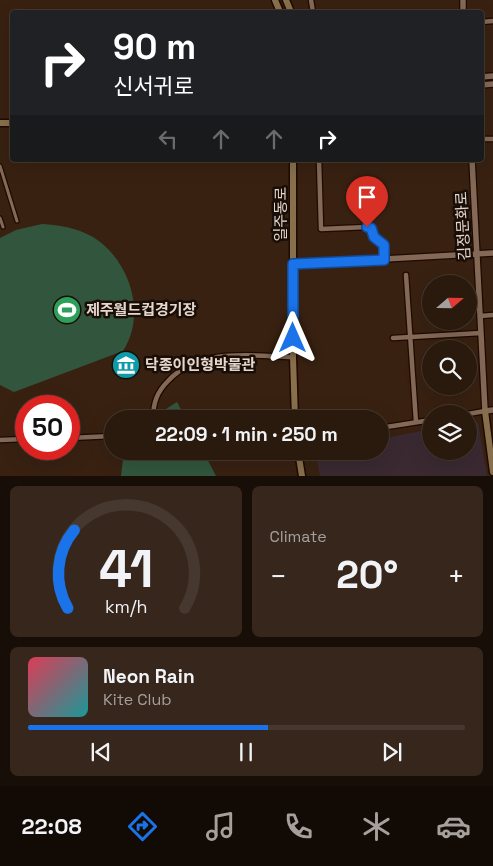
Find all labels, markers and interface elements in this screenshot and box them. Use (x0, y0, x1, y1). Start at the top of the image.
text: 90 m (113, 25, 196, 69)
icon: right (30, 30, 95, 95)
text: 신서귀로 (113, 72, 194, 100)
icon: left (154, 125, 182, 153)
icon: ahead (207, 125, 235, 153)
icon: ahead (260, 125, 288, 153)
icon: right (313, 125, 341, 153)
pin (346, 176, 388, 227)
icon: arrive (353, 183, 381, 211)
street label: 일주동로 (271, 186, 290, 242)
street label: 김정문화로 (451, 191, 474, 261)
north arrow (422, 275, 478, 330)
map controls (422, 275, 477, 460)
sports icon: 제주월드컵경기장 (52, 295, 82, 325)
place label: 제주월드컵경기장 (86, 300, 197, 319)
position arrow (266, 311, 318, 363)
button: search (422, 340, 477, 395)
museum icon: 닥종이인형박물관 (111, 350, 141, 380)
place label: 닥종이인형박물관 (145, 355, 256, 374)
speed limit sign: 50 (15, 395, 80, 460)
button: layers (422, 405, 477, 460)
text: 22:09 · 1 min · 250 m (155, 422, 338, 447)
text: Climate (270, 526, 327, 547)
text: 41 (98, 536, 153, 602)
text: 20° (336, 551, 398, 599)
text: − (270, 558, 287, 594)
text: + (448, 558, 465, 594)
text: km/h (104, 595, 147, 618)
text: Neon Rain (103, 664, 195, 689)
text: Kite Club (103, 689, 172, 710)
icon: previous (87, 738, 115, 766)
icon: pause (232, 738, 260, 766)
icon: next (378, 738, 406, 766)
icon: directions (125, 809, 160, 844)
icon: music (203, 809, 238, 844)
icon: phone (281, 809, 316, 844)
icon: climate (359, 809, 394, 844)
icon: car (436, 809, 471, 844)
text: 22:08 (21, 812, 82, 840)

